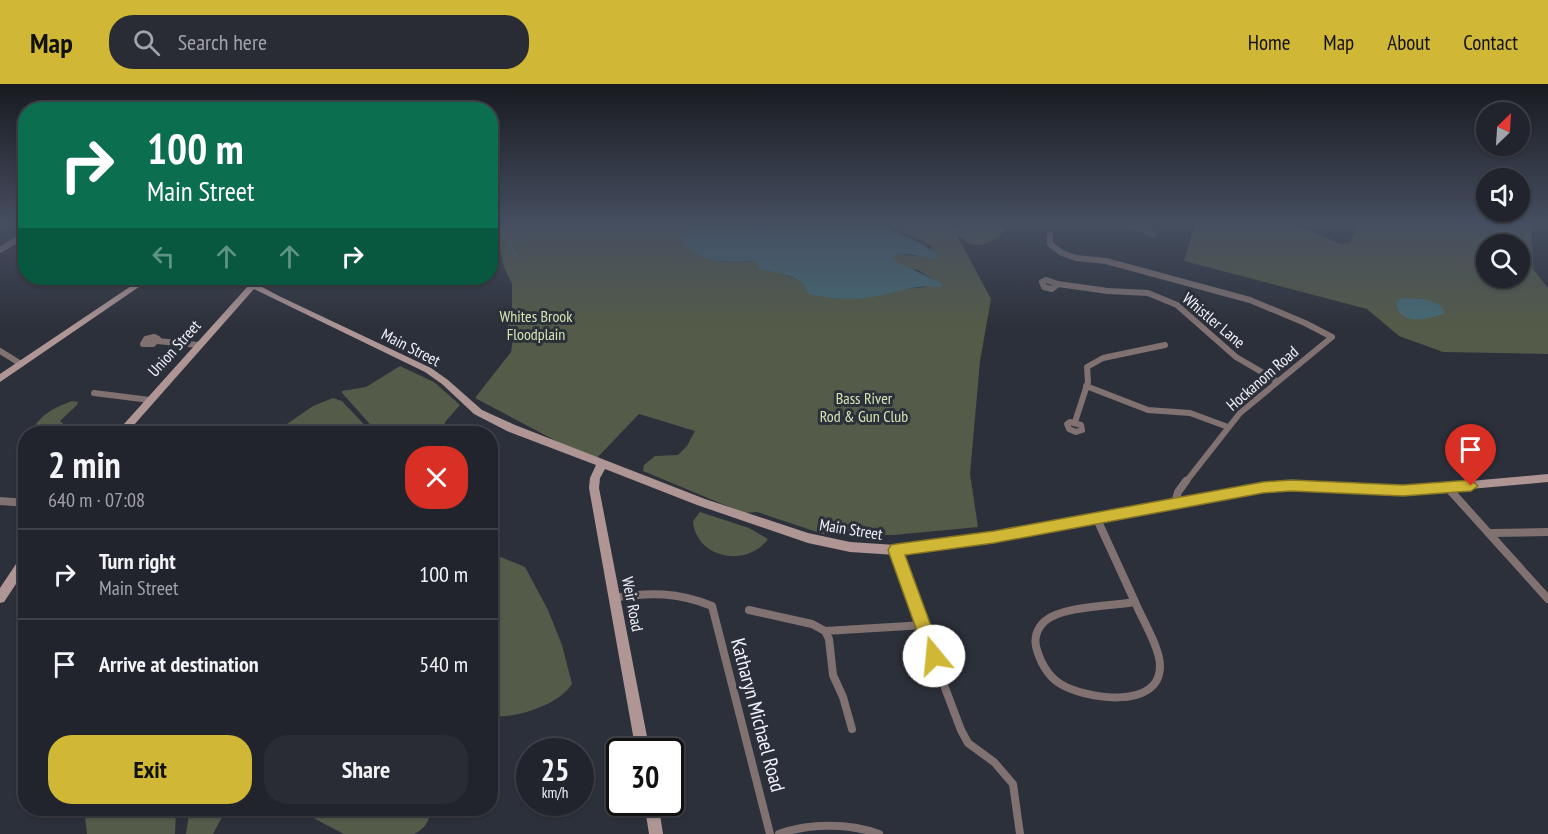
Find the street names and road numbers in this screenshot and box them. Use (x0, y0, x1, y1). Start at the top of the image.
street label: Whistler Lane (1179, 288, 1249, 352)
street label: Union Street (143, 315, 205, 380)
street label: Main Street (378, 324, 444, 371)
street label: Hockanom Road (1222, 341, 1302, 415)
street label: Main Street (818, 514, 885, 544)
street label: Weir Road (618, 575, 648, 633)
street label: Katharyn Michael Road (725, 635, 791, 795)

